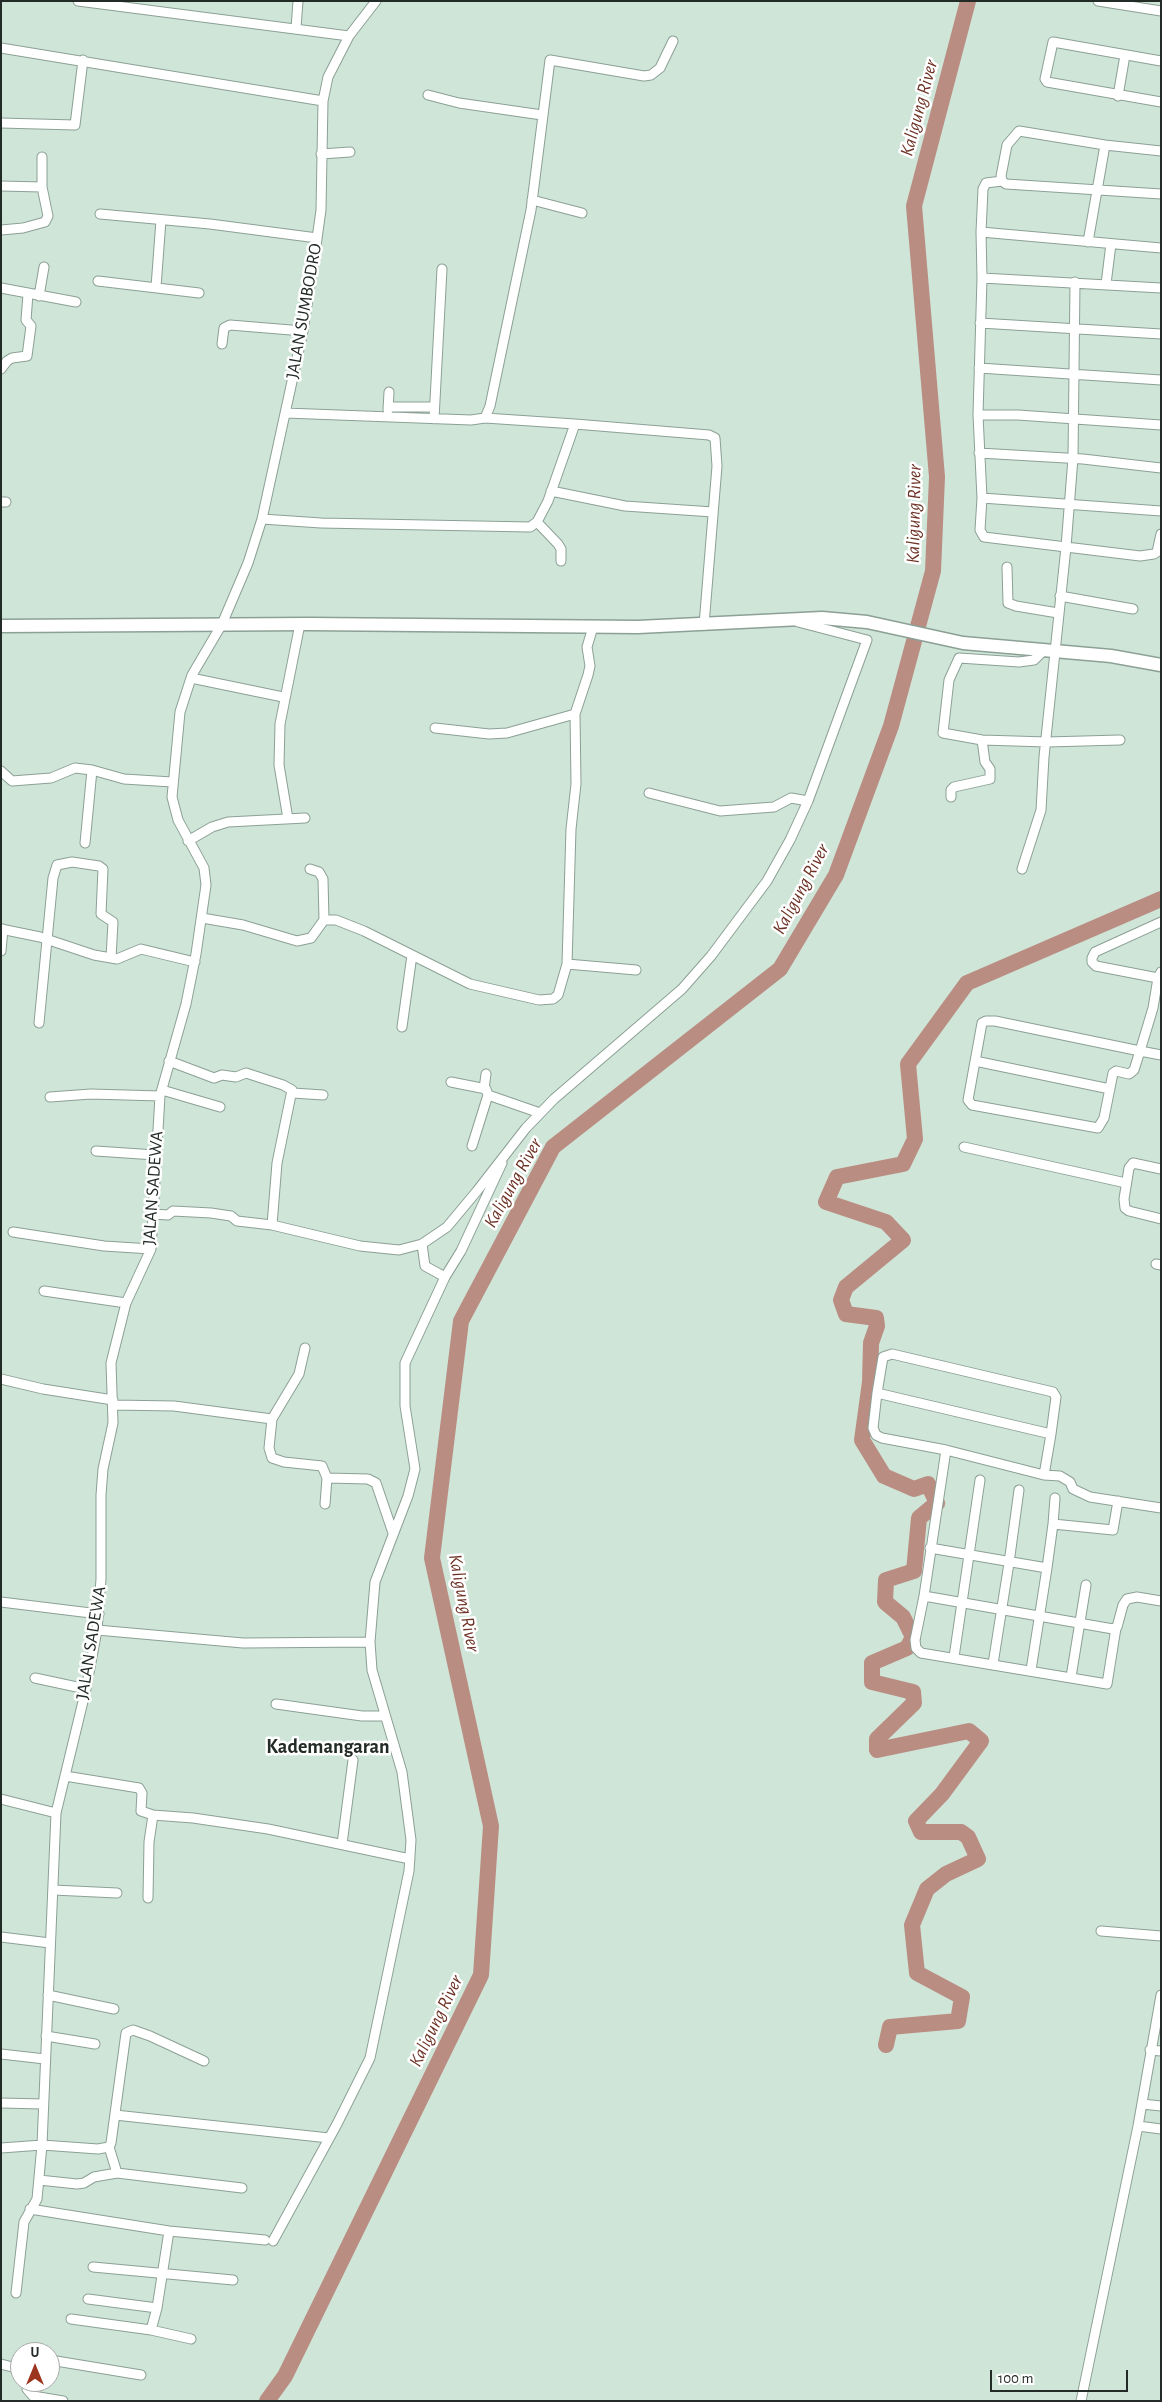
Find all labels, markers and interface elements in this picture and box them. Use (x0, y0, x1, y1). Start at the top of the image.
water label: Kaligung River (895, 57, 943, 159)
street label: JALAN SUMBODRO (281, 242, 327, 380)
water label: Kaligung River (902, 464, 926, 564)
water label: Kaligung River (768, 840, 834, 938)
street label: JALAN SADEWA (138, 1130, 168, 1246)
water label: Kaligung River (479, 1134, 547, 1232)
water label: Kaligung River (443, 1552, 485, 1654)
street label: JALAN SADEWA (71, 1585, 111, 1701)
district label: Kademangaran (266, 1735, 390, 1759)
water label: Kaligung River (404, 1972, 468, 2070)
north arrow (10, 2342, 60, 2392)
text: U (31, 2346, 39, 2360)
scale bar (992, 2360, 1130, 2392)
text: 100 m (998, 2371, 1033, 2386)

